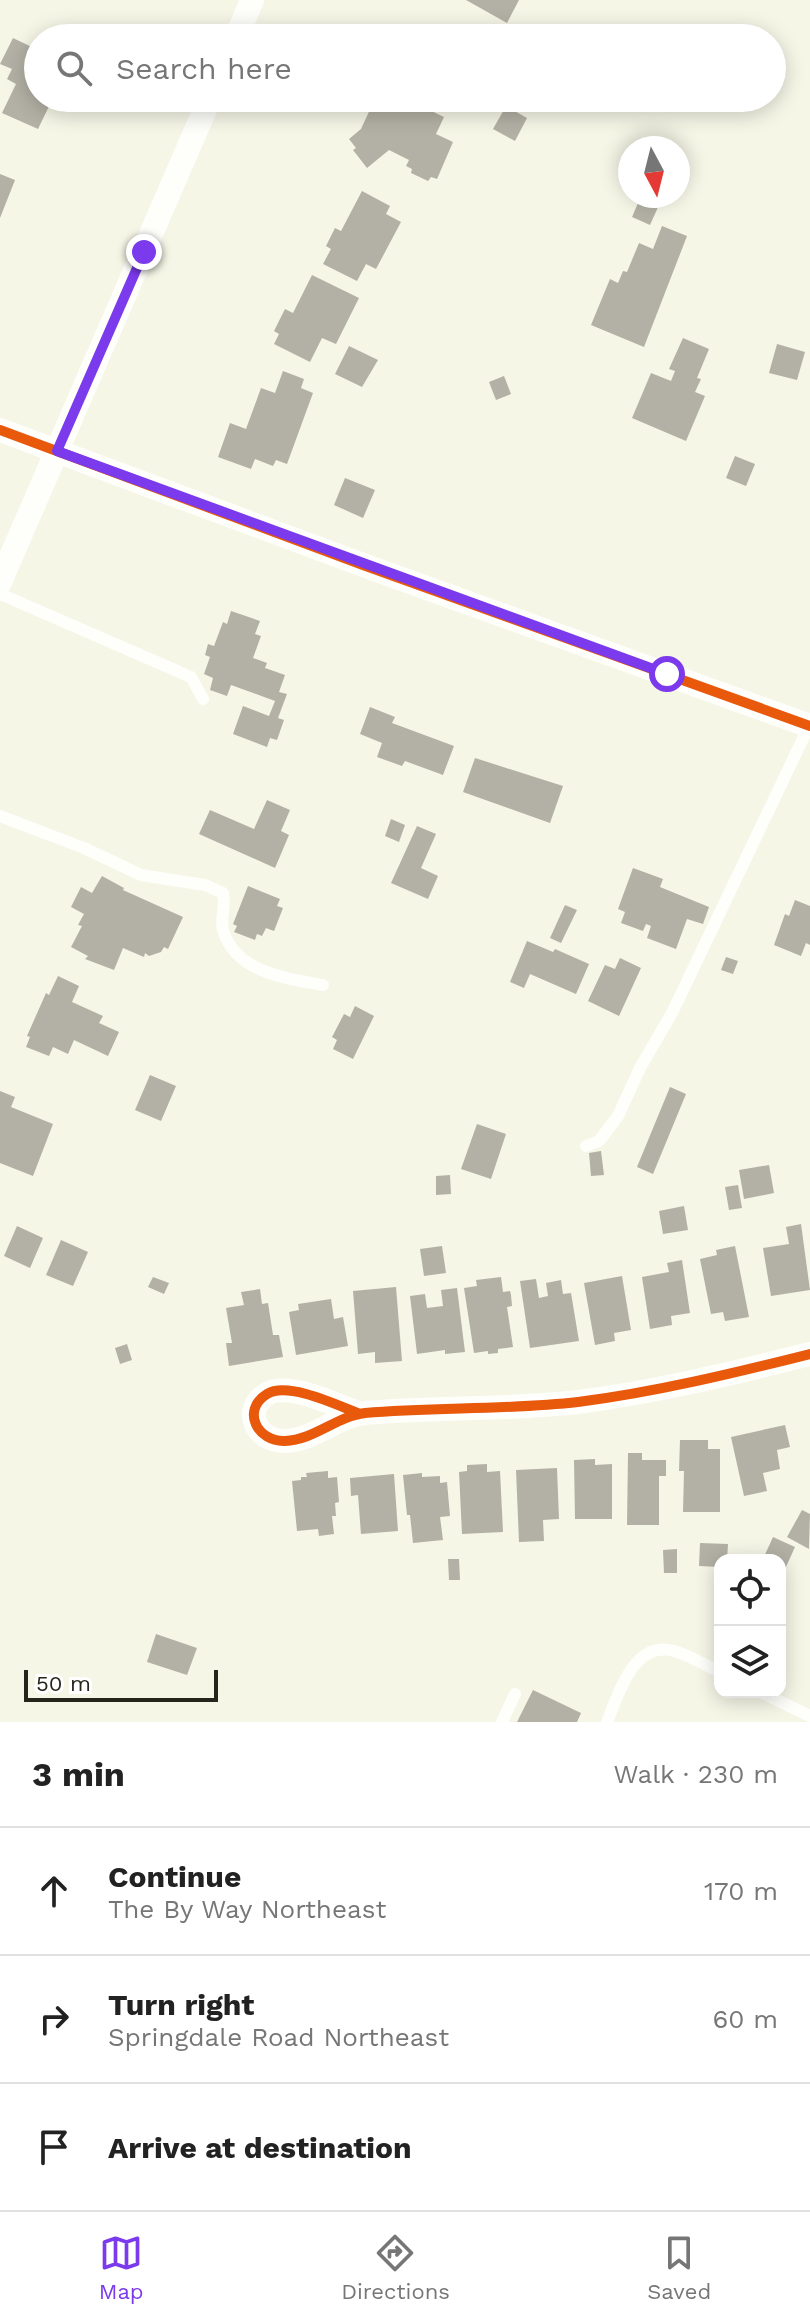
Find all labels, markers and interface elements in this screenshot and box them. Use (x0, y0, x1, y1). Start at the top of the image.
search box (24, 24, 786, 112)
icon: search (52, 46, 96, 90)
text: Search here (116, 51, 292, 86)
north arrow (618, 136, 690, 208)
route end (126, 234, 162, 270)
route start (649, 656, 685, 692)
map controls (714, 1554, 786, 1698)
button: locate (714, 1554, 786, 1626)
button: layers (714, 1626, 786, 1698)
scale bar (24, 1666, 218, 1702)
text: 50 m (36, 1671, 91, 1696)
text: 3 min (32, 1754, 125, 1794)
text: Walk · 230 m (613, 1759, 778, 1789)
text: Continue (108, 1859, 241, 1894)
icon: ahead (32, 1869, 76, 1913)
text: 170 m (704, 1876, 778, 1906)
text: The By Way Northeast (108, 1894, 386, 1924)
text: Turn right (108, 1987, 254, 2022)
icon: right (32, 1997, 76, 2041)
text: 60 m (712, 2004, 778, 2034)
text: Springdale Road Northeast (108, 2022, 449, 2052)
icon: arrive (32, 2125, 76, 2169)
text: Arrive at destination (108, 2130, 412, 2165)
tab: Map (99, 2231, 144, 2304)
tab: Directions (341, 2231, 450, 2304)
tab: Saved (647, 2231, 711, 2304)

